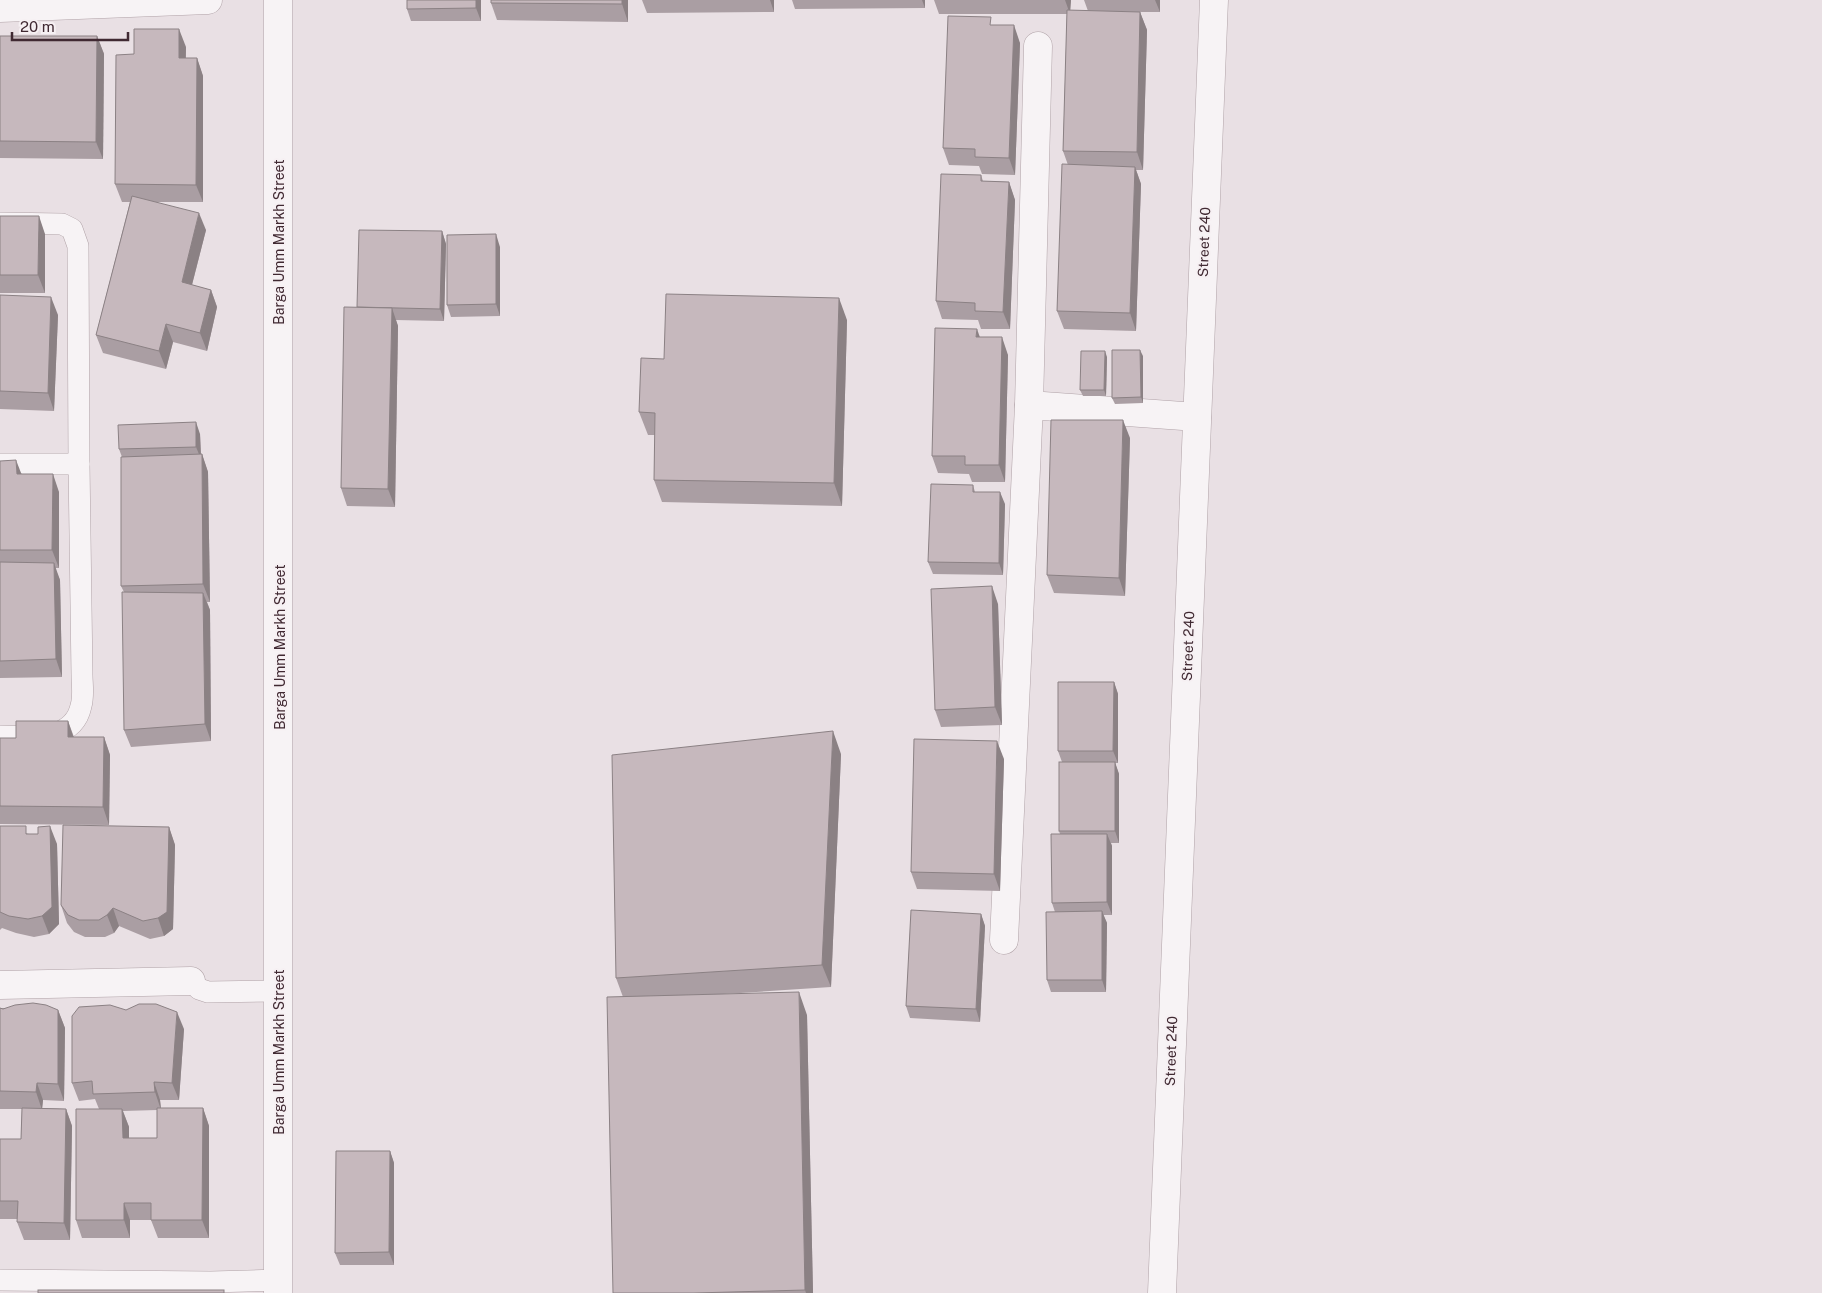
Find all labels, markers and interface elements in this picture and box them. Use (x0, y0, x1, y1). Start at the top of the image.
scale bar (12, 10, 129, 42)
text: 20 m (20, 18, 55, 35)
street label: Barga Umm Markh Street (271, 159, 287, 325)
street label: Street 240 (1195, 207, 1213, 277)
street label: Barga Umm Markh Street (272, 564, 288, 730)
street label: Street 240 (1179, 611, 1197, 681)
street label: Barga Umm Markh Street (271, 969, 287, 1135)
street label: Street 240 (1162, 1016, 1180, 1086)

